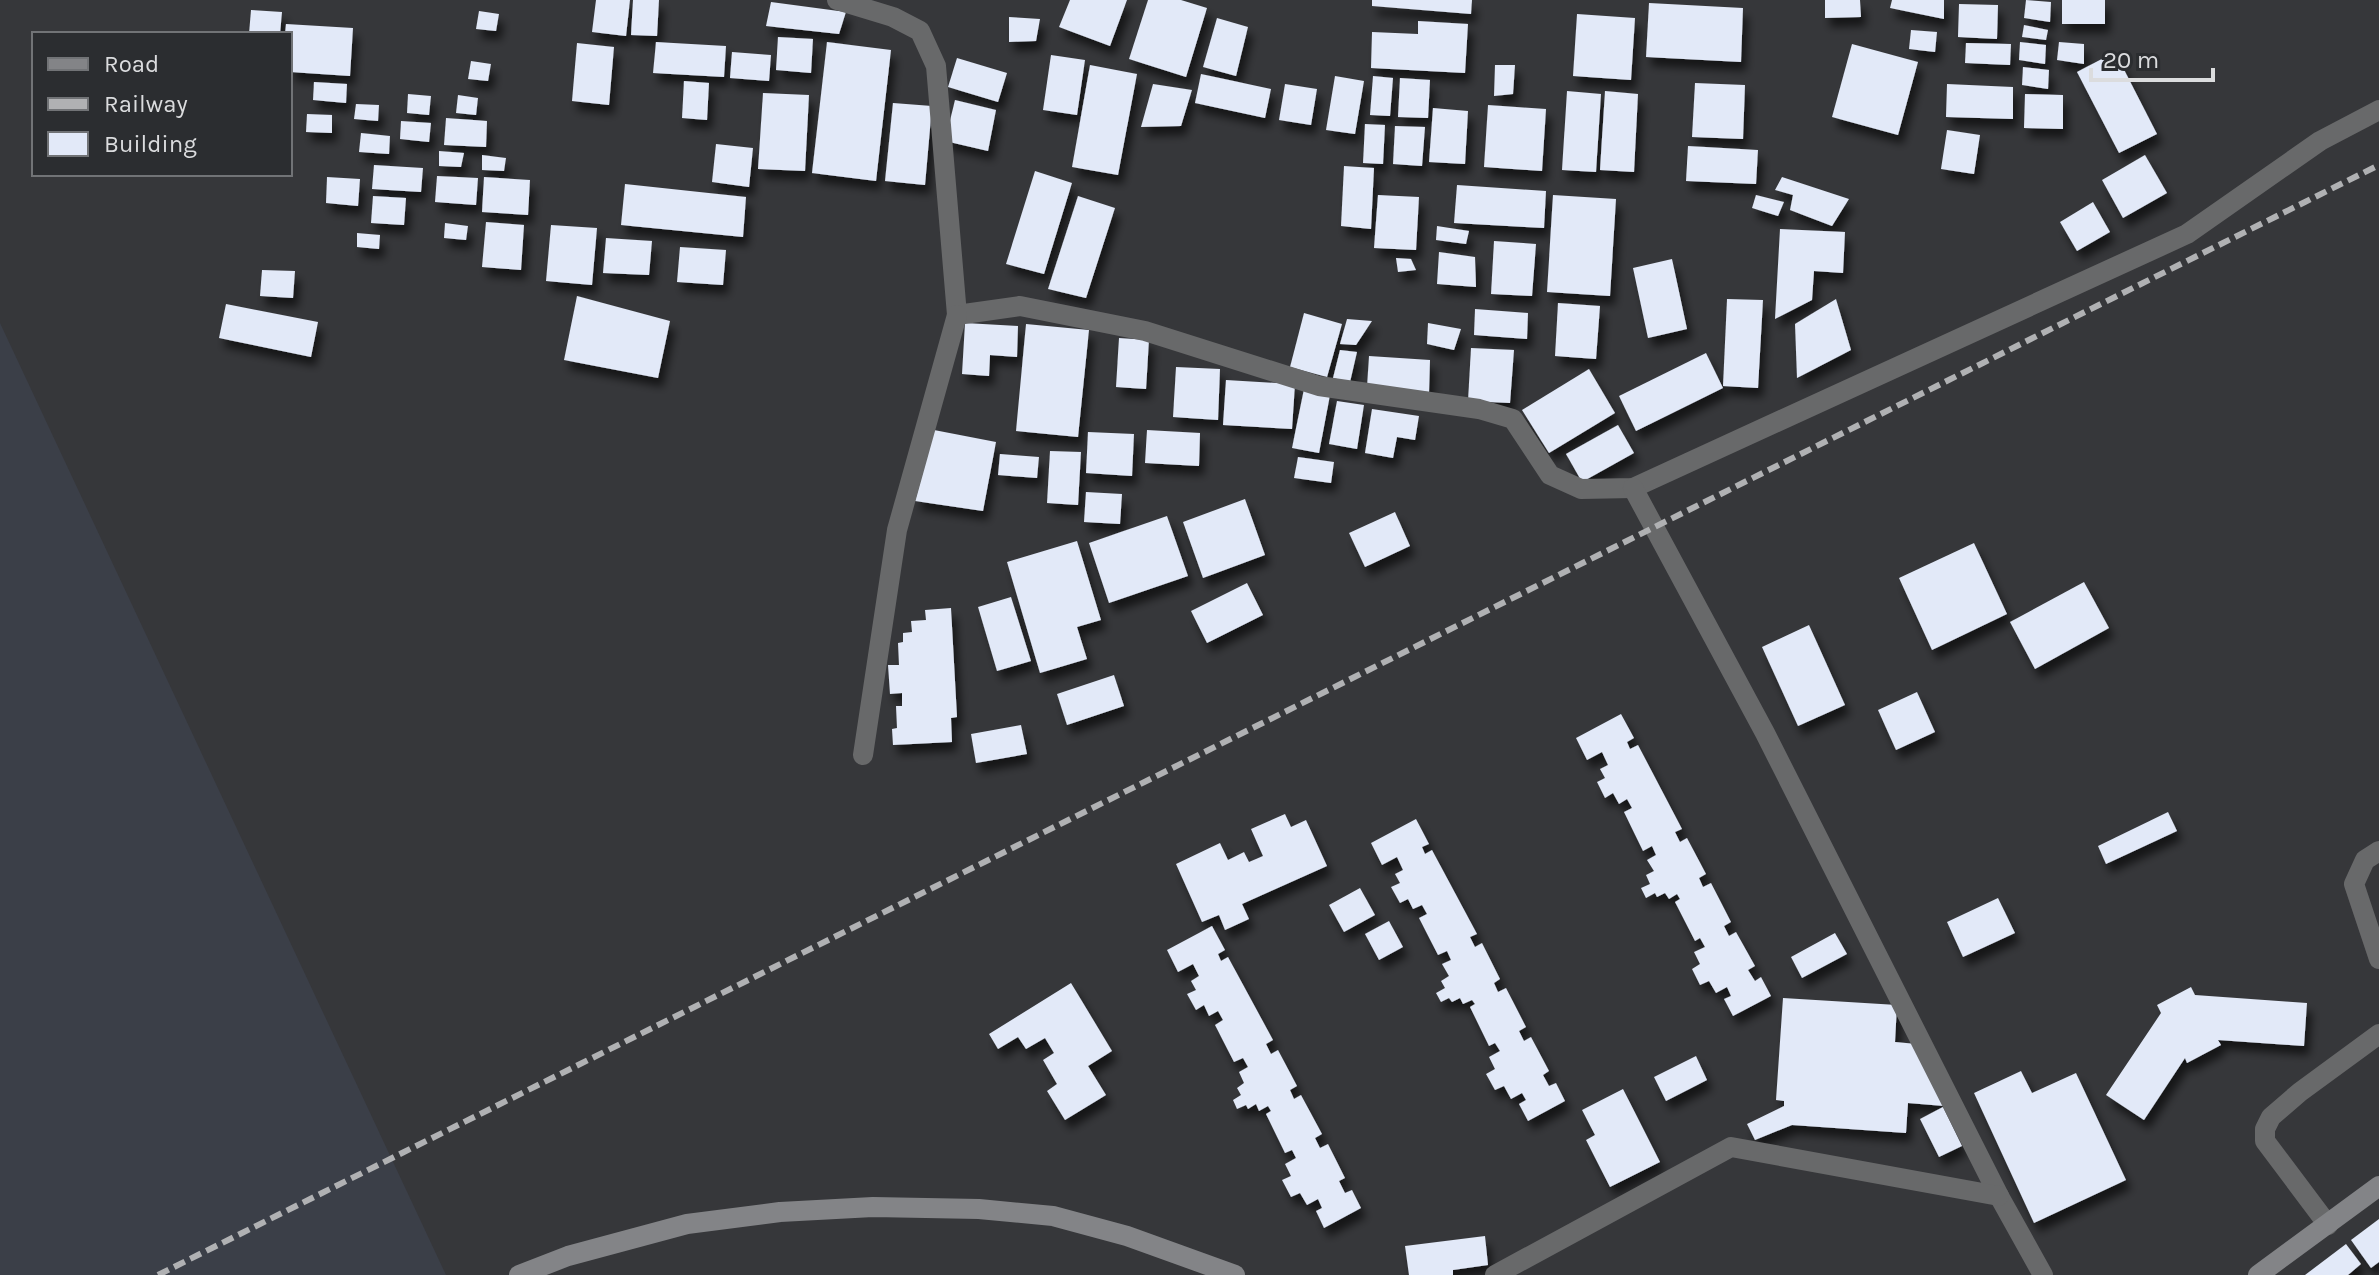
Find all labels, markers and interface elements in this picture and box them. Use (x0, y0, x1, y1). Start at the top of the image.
legend (32, 32, 292, 176)
scale bar (2091, 32, 2213, 82)
text: 20 m (2103, 46, 2159, 74)
text: Road (104, 50, 159, 78)
text: Railway (104, 90, 188, 118)
text: Building (104, 130, 197, 158)

